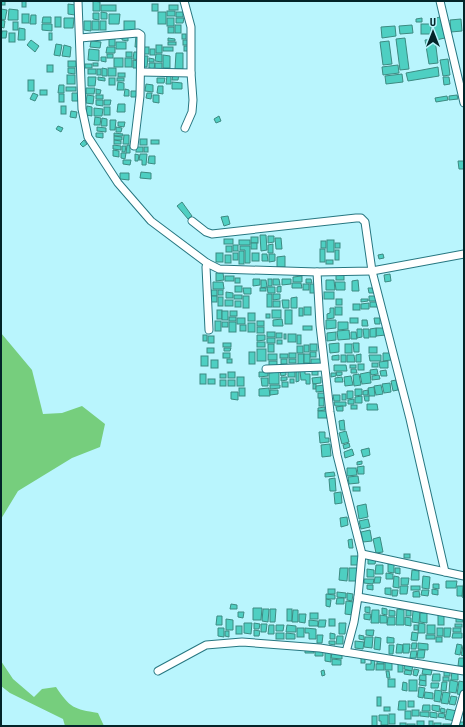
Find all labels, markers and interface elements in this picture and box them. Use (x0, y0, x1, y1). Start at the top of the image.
north arrow (413, 12, 453, 52)
text: U (430, 16, 436, 29)

